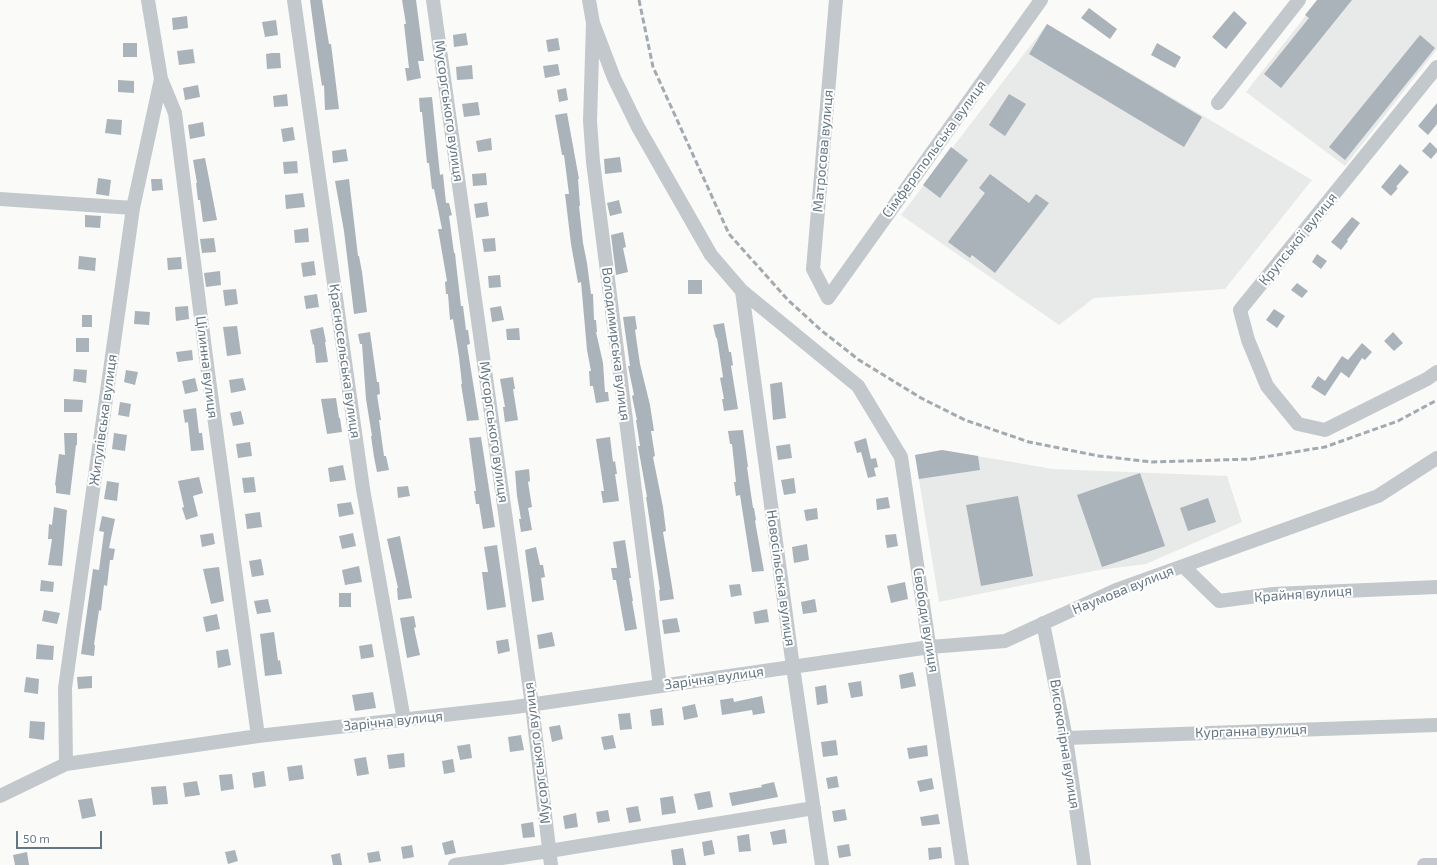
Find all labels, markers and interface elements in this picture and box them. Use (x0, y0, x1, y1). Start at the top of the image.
street label: Мусоргського вулиця (431, 39, 467, 183)
street label: Сімферопольська вулиця (878, 77, 990, 221)
street label: Матросова вулиця (809, 89, 837, 213)
street label: Крупської вулиця (1255, 189, 1341, 289)
street label: Володимирська вулиця (598, 266, 634, 422)
street label: Красносельська вулиця (326, 283, 364, 439)
street label: Цілинна вулиця (192, 315, 222, 419)
street label: Жигулівська вулиця (85, 353, 121, 487)
street label: Мусоргського вулиця (476, 360, 512, 504)
street label: Новосільська вулиця (763, 509, 799, 647)
street label: Наумова вулиця (1070, 562, 1176, 618)
street label: Свободи вулиця (909, 566, 943, 674)
street label: Крайня вулиця (1254, 582, 1352, 606)
street label: Зарічна вулиця (663, 663, 765, 693)
street label: Високогірна вулиця (1046, 678, 1084, 810)
street label: Мусоргського вулиця (520, 681, 554, 825)
street label: Зарічна вулиця (342, 707, 444, 735)
street label: Курганна вулиця (1195, 721, 1307, 741)
scale bar (18, 823, 104, 849)
text: 50 m (23, 831, 50, 845)

